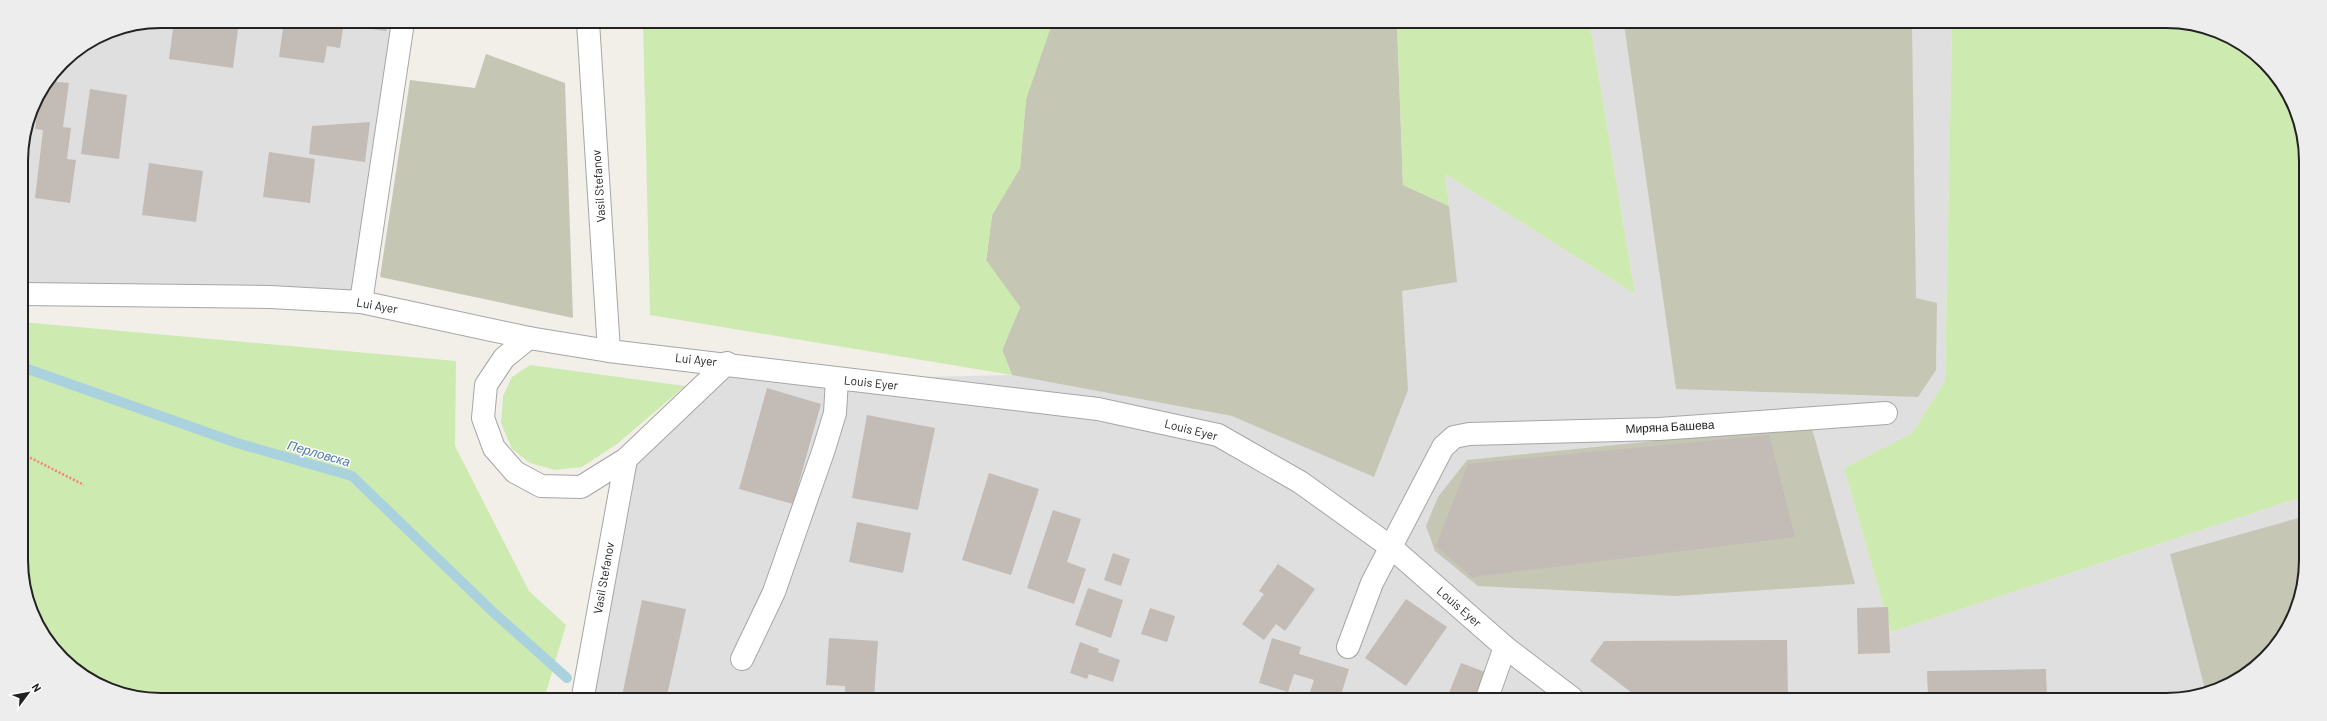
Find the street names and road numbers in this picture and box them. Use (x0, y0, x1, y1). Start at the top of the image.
street label: Vasil Stefanov (588, 149, 608, 223)
street label: Lui Ayer (355, 294, 400, 316)
street label: Lui Ayer (675, 350, 718, 368)
street label: Louis Eyer (843, 372, 900, 392)
street label: Louis Eyer (1163, 416, 1220, 443)
street label: Миряна Башева (1625, 417, 1715, 436)
street label: Vasil Stefanov (590, 541, 616, 615)
street label: Louis Eyer (1435, 583, 1485, 630)

